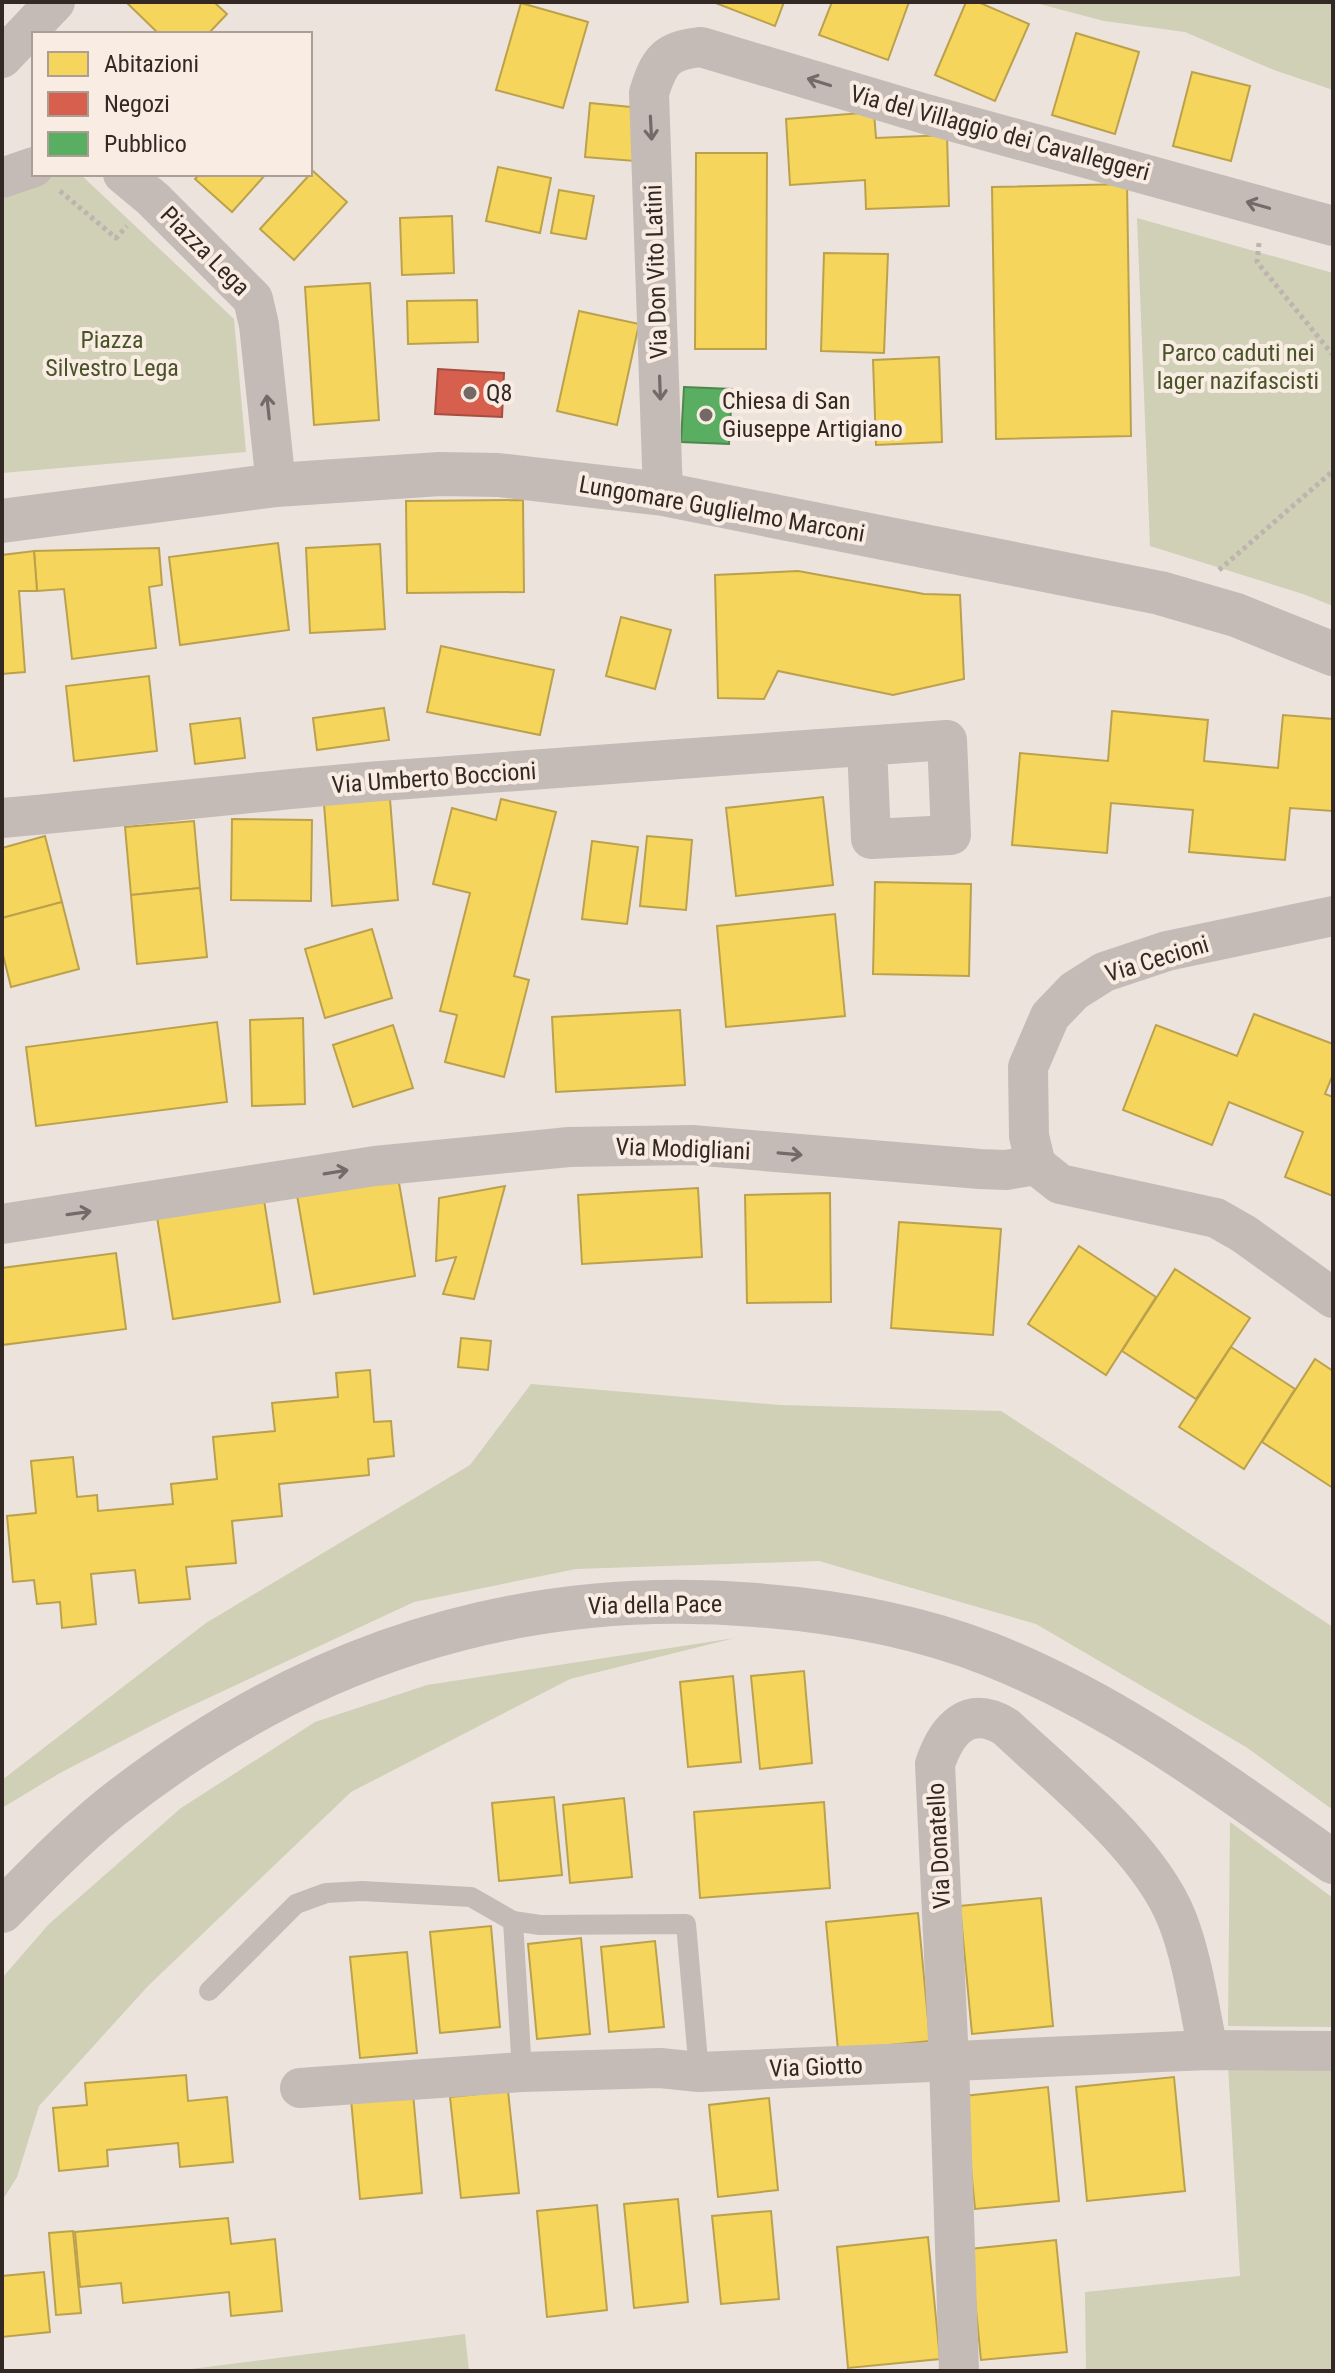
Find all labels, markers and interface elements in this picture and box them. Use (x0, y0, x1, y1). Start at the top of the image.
legend (32, 32, 312, 176)
text: Abitazioni (104, 50, 199, 78)
one-way arrow (806, 74, 832, 89)
street label: Via del Villaggio dei Cavalleggeri (847, 79, 1153, 187)
text: Negozi (104, 90, 170, 118)
one-way arrow (644, 114, 659, 141)
text: Pubblico (104, 130, 187, 158)
street label: Via Don Vito Latini (639, 184, 673, 360)
one-way arrow (1245, 197, 1271, 212)
street label: Piazza Lega (155, 201, 255, 301)
park label: Piazza Silvestro Lega (45, 326, 179, 382)
park label: Parco caduti nei lager nazifascisti (1157, 339, 1319, 395)
one-way arrow (652, 374, 667, 401)
place label: Q8 (486, 379, 512, 407)
marker: Q8 (461, 384, 479, 402)
place label: Chiesa di San Giuseppe Artigiano (722, 387, 903, 443)
one-way arrow (260, 394, 275, 421)
marker: Chiesa di San Giuseppe Artigiano (697, 406, 715, 424)
street label: Lungomare Guglielmo Marconi (577, 470, 867, 548)
street label: Via Umberto Boccioni (331, 757, 537, 799)
street label: Via Cecioni (1102, 930, 1212, 988)
street label: Via Modigliani (615, 1133, 751, 1165)
one-way arrow (776, 1147, 803, 1162)
one-way arrow (323, 1164, 348, 1179)
one-way arrow (66, 1205, 91, 1220)
street label: Via della Pace (588, 1590, 722, 1620)
street label: Via Donatello (922, 1782, 956, 1910)
street label: Via Giotto (769, 2051, 863, 2083)

